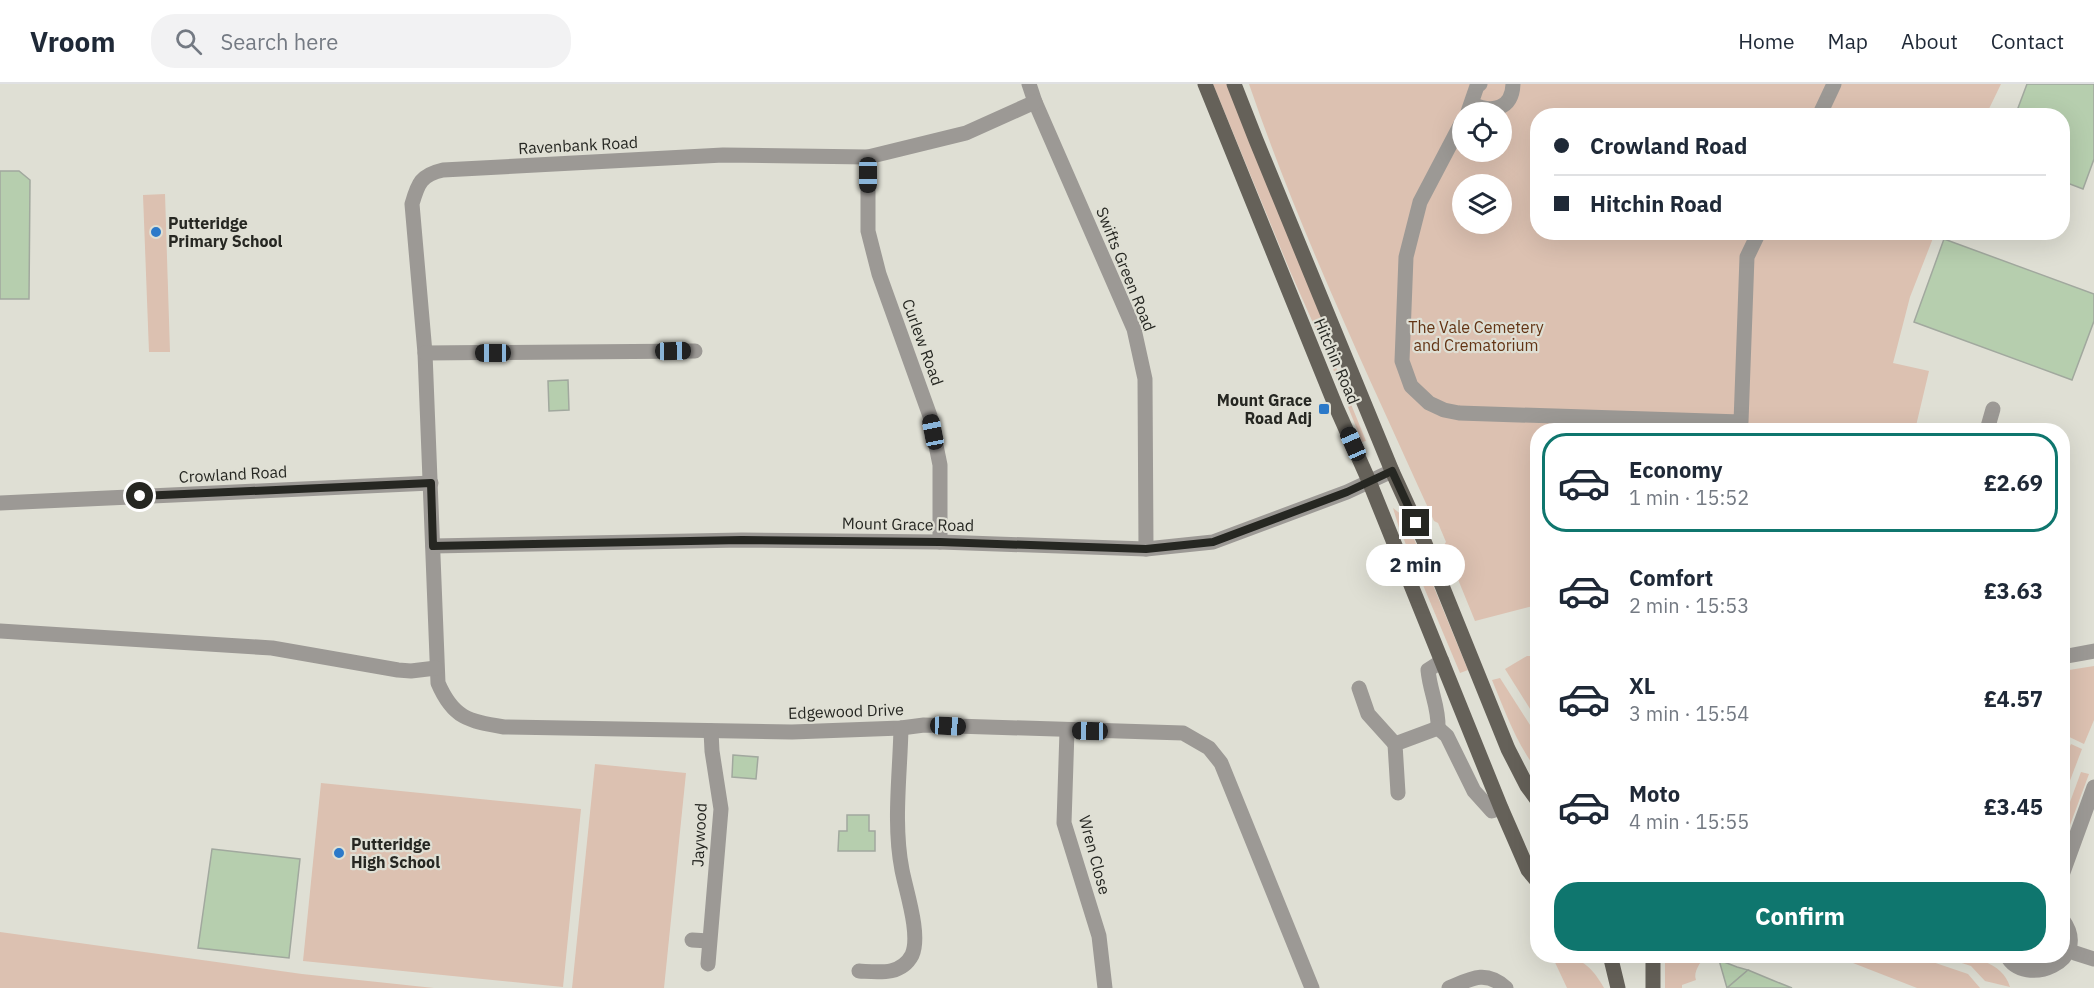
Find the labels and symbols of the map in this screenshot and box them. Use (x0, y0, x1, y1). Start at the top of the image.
street label: Ravenbank Road (518, 132, 638, 158)
car (859, 157, 877, 193)
street label: Swifts Green Road (1092, 204, 1160, 334)
place label: Putteridge Primary School (168, 213, 283, 251)
marker: Putteridge Primary School (149, 225, 163, 239)
street label: Curlew Road (898, 296, 948, 388)
street label: Hitchin Road (1310, 315, 1364, 407)
park label: The Vale Cemetery and Crematorium (1408, 317, 1544, 355)
car (655, 342, 691, 360)
car (475, 344, 511, 362)
place label: Mount Grace Road Adj (1217, 390, 1312, 428)
marker: Mount Grace Road Adj (1317, 402, 1331, 416)
car (921, 413, 945, 451)
car (1337, 424, 1369, 464)
street label: Crowland Road (178, 461, 288, 487)
route start (126, 482, 153, 509)
route end (1402, 509, 1429, 536)
street label: Mount Grace Road (842, 513, 974, 535)
callout: 2 min (1366, 544, 1466, 586)
street label: Edgewood Drive (788, 699, 904, 723)
car (930, 716, 966, 736)
car (1072, 722, 1108, 740)
street label: Jaywood (687, 803, 711, 867)
street label: Wren Close (1075, 813, 1115, 897)
place label: Putteridge High School (351, 834, 440, 872)
marker: Putteridge High School (332, 846, 346, 860)

